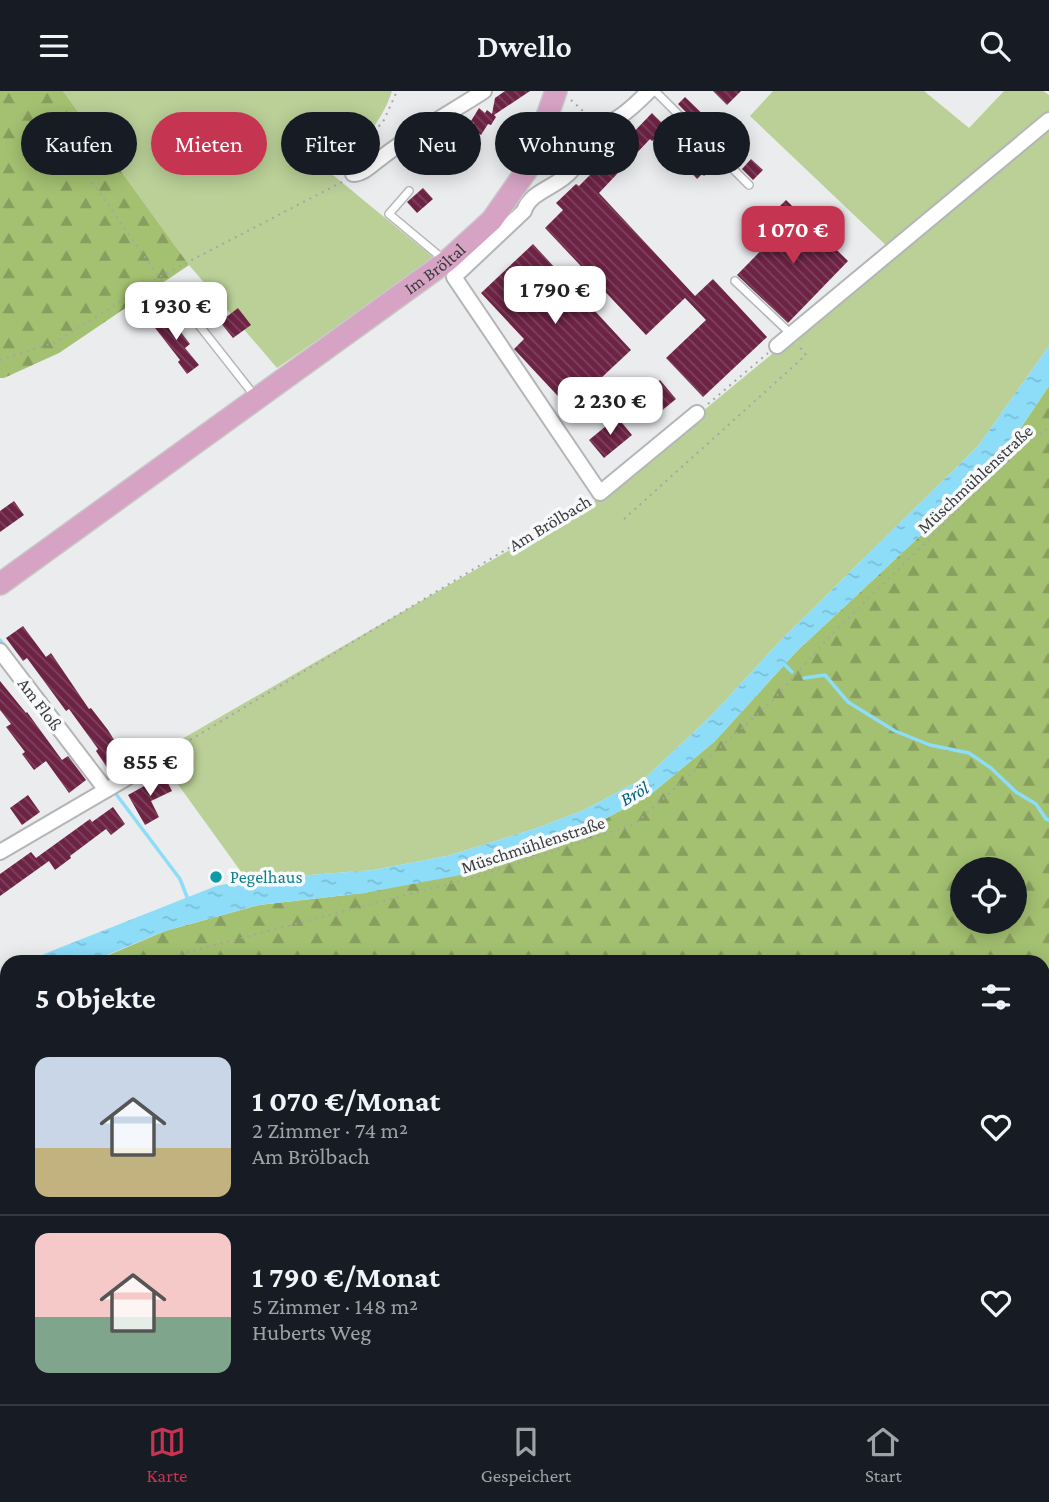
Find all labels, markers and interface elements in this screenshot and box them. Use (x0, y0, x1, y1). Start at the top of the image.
icon: menu (35, 27, 73, 65)
icon: search (976, 27, 1014, 65)
text: Dwello (477, 28, 572, 64)
chip: Kaufen (21, 112, 137, 175)
chip: Mieten (151, 112, 267, 175)
chip: Filter (281, 112, 380, 175)
chip: Neu (394, 112, 481, 175)
chip: Wohnung (495, 112, 639, 175)
chip: Haus (653, 112, 750, 175)
pin: 1 070 € (728, 207, 858, 266)
text: 1 070 € (758, 216, 828, 242)
street label: Im Bröltal (400, 239, 470, 299)
pin: 1 790 € (490, 267, 620, 326)
text: 1 790 € (520, 276, 590, 302)
pin: 1 930 € (111, 282, 241, 342)
text: 1 930 € (141, 292, 211, 318)
pin: 2 230 € (545, 377, 675, 437)
text: 2 230 € (574, 387, 646, 413)
street label: Müschmühlenstraße (913, 421, 1037, 537)
street label: Am Brölbach (505, 491, 595, 555)
street label: Am Floß (14, 674, 66, 734)
pin: 855 € (101, 739, 199, 798)
text: 855 € (123, 748, 178, 774)
water label: Bröl (616, 777, 653, 810)
street label: Müschmühlenstraße (459, 812, 607, 878)
map controls (950, 857, 1027, 934)
button: locate (950, 857, 1027, 934)
place label: Pegelhaus (230, 867, 302, 887)
marker: Pegelhaus (208, 869, 224, 885)
icon: filters (977, 978, 1015, 1016)
text: 5 Objekte (35, 981, 156, 1014)
text: 1 070 €/Monat (252, 1084, 440, 1117)
icon: home (91, 1085, 175, 1169)
icon: heart (977, 1108, 1015, 1146)
text: 2 Zimmer · 74 m² (252, 1117, 408, 1143)
text: Am Brölbach (252, 1143, 370, 1169)
text: 1 790 €/Monat (252, 1260, 440, 1293)
icon: home (91, 1261, 175, 1345)
icon: heart (977, 1284, 1015, 1322)
text: 5 Zimmer · 148 m² (252, 1293, 418, 1319)
text: Huberts Weg (252, 1319, 372, 1345)
tab: Karte (147, 1423, 187, 1486)
tab: Gespeichert (481, 1423, 571, 1486)
tab: Start (864, 1423, 902, 1486)

